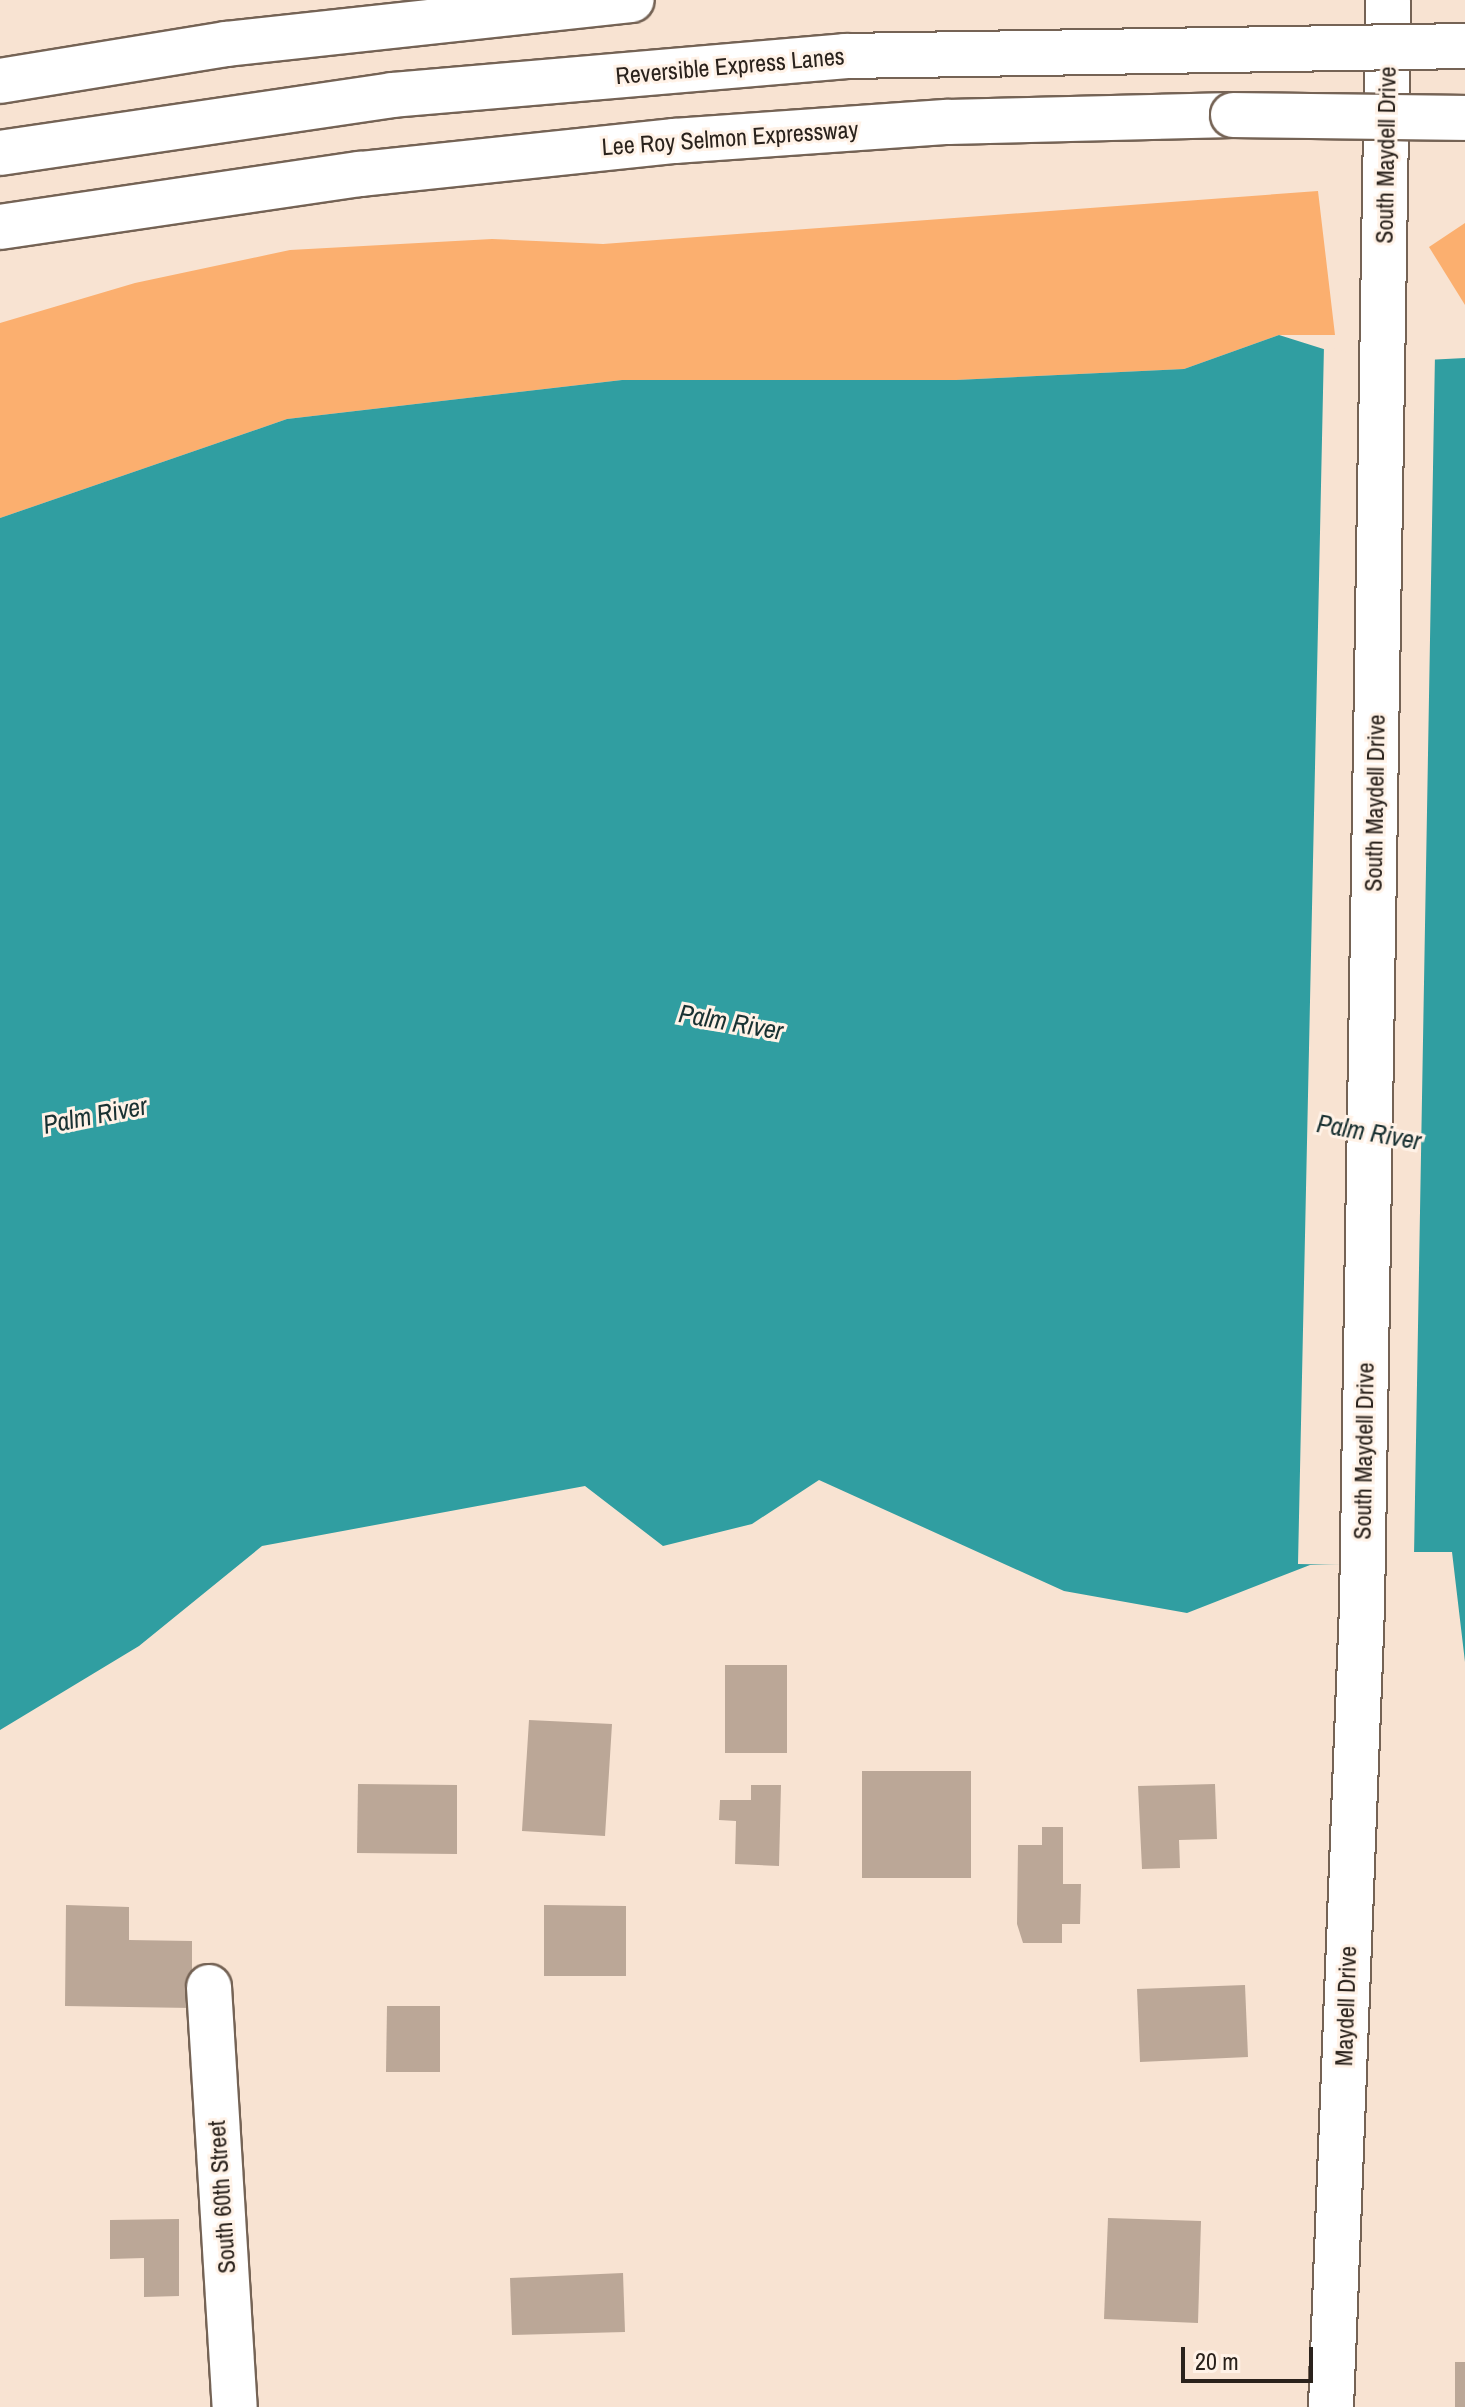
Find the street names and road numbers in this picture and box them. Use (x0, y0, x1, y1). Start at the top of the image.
street label: Reversible Express Lanes (614, 42, 846, 90)
street label: South Maydell Drive (1370, 66, 1402, 244)
street label: Lee Roy Selmon Expressway (601, 115, 859, 161)
street label: South Maydell Drive (1359, 714, 1391, 892)
street label: South Maydell Drive (1348, 1362, 1380, 1540)
street label: Maydell Drive (1330, 1945, 1362, 2067)
street label: South 60th Street (202, 2120, 242, 2274)

